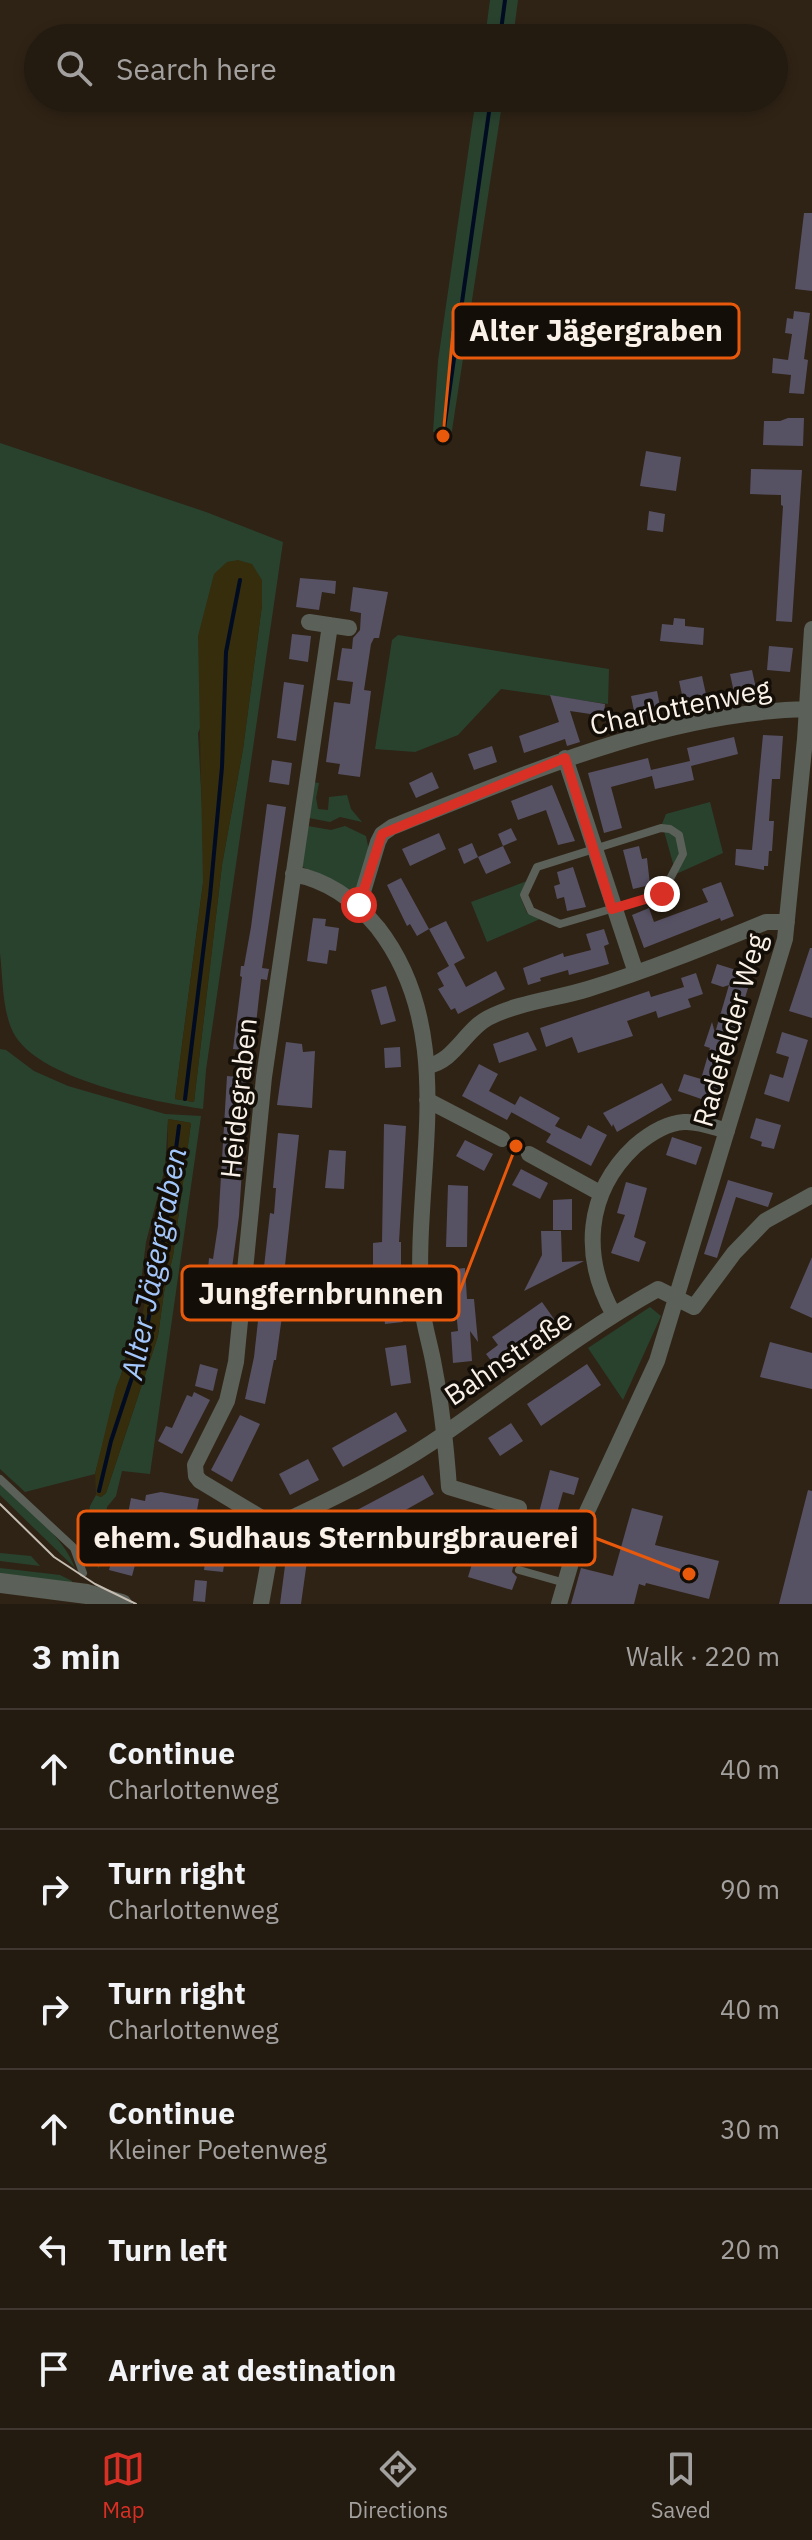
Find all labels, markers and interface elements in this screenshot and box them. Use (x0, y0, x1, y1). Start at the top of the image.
search box (24, 24, 788, 112)
icon: search (52, 46, 96, 90)
text: Search here (116, 49, 277, 88)
callout: Alter Jägergraben (453, 304, 739, 358)
text: Alter Jägergraben (469, 310, 723, 349)
street label: Charlottenweg (586, 669, 774, 743)
route end (644, 876, 680, 912)
route start (341, 887, 377, 923)
street label: Radefelder Weg (684, 929, 774, 1131)
street label: Heidegraben (211, 1016, 265, 1180)
water label: Alter Jägergraben (111, 1144, 195, 1383)
callout: Jungfernbrunnen (182, 1266, 459, 1320)
text: Jungfernbrunnen (198, 1273, 444, 1312)
street label: Bahnstraße (437, 1301, 579, 1413)
callout: ehem. Sudhaus Sternburgbrauerei (78, 1511, 595, 1565)
text: ehem. Sudhaus Sternburgbrauerei (93, 1517, 579, 1556)
text: 3 min (32, 1634, 121, 1678)
text: Walk · 220 m (626, 1639, 780, 1673)
text: Continue (108, 1733, 235, 1772)
icon: ahead (32, 1747, 76, 1791)
text: 40 m (720, 1752, 780, 1786)
text: Charlottenweg (108, 1772, 279, 1806)
text: Turn right (108, 1853, 246, 1892)
icon: right (32, 1867, 76, 1911)
text: 90 m (720, 1872, 780, 1906)
text: Charlottenweg (108, 1892, 279, 1926)
text: Turn right (108, 1973, 246, 2012)
icon: right (32, 1987, 76, 2031)
text: 40 m (720, 1992, 780, 2026)
text: Charlottenweg (108, 2012, 279, 2046)
text: Continue (108, 2093, 235, 2132)
icon: ahead (32, 2107, 76, 2151)
text: 30 m (720, 2112, 780, 2146)
text: Kleiner Poetenweg (108, 2132, 327, 2166)
icon: left (32, 2227, 76, 2271)
text: Turn left (108, 2230, 227, 2269)
text: 20 m (720, 2232, 780, 2266)
icon: arrive (32, 2347, 76, 2391)
text: Arrive at destination (108, 2350, 396, 2389)
tab: Map (101, 2447, 145, 2524)
tab: Directions (348, 2447, 448, 2524)
tab: Saved (651, 2447, 711, 2524)

